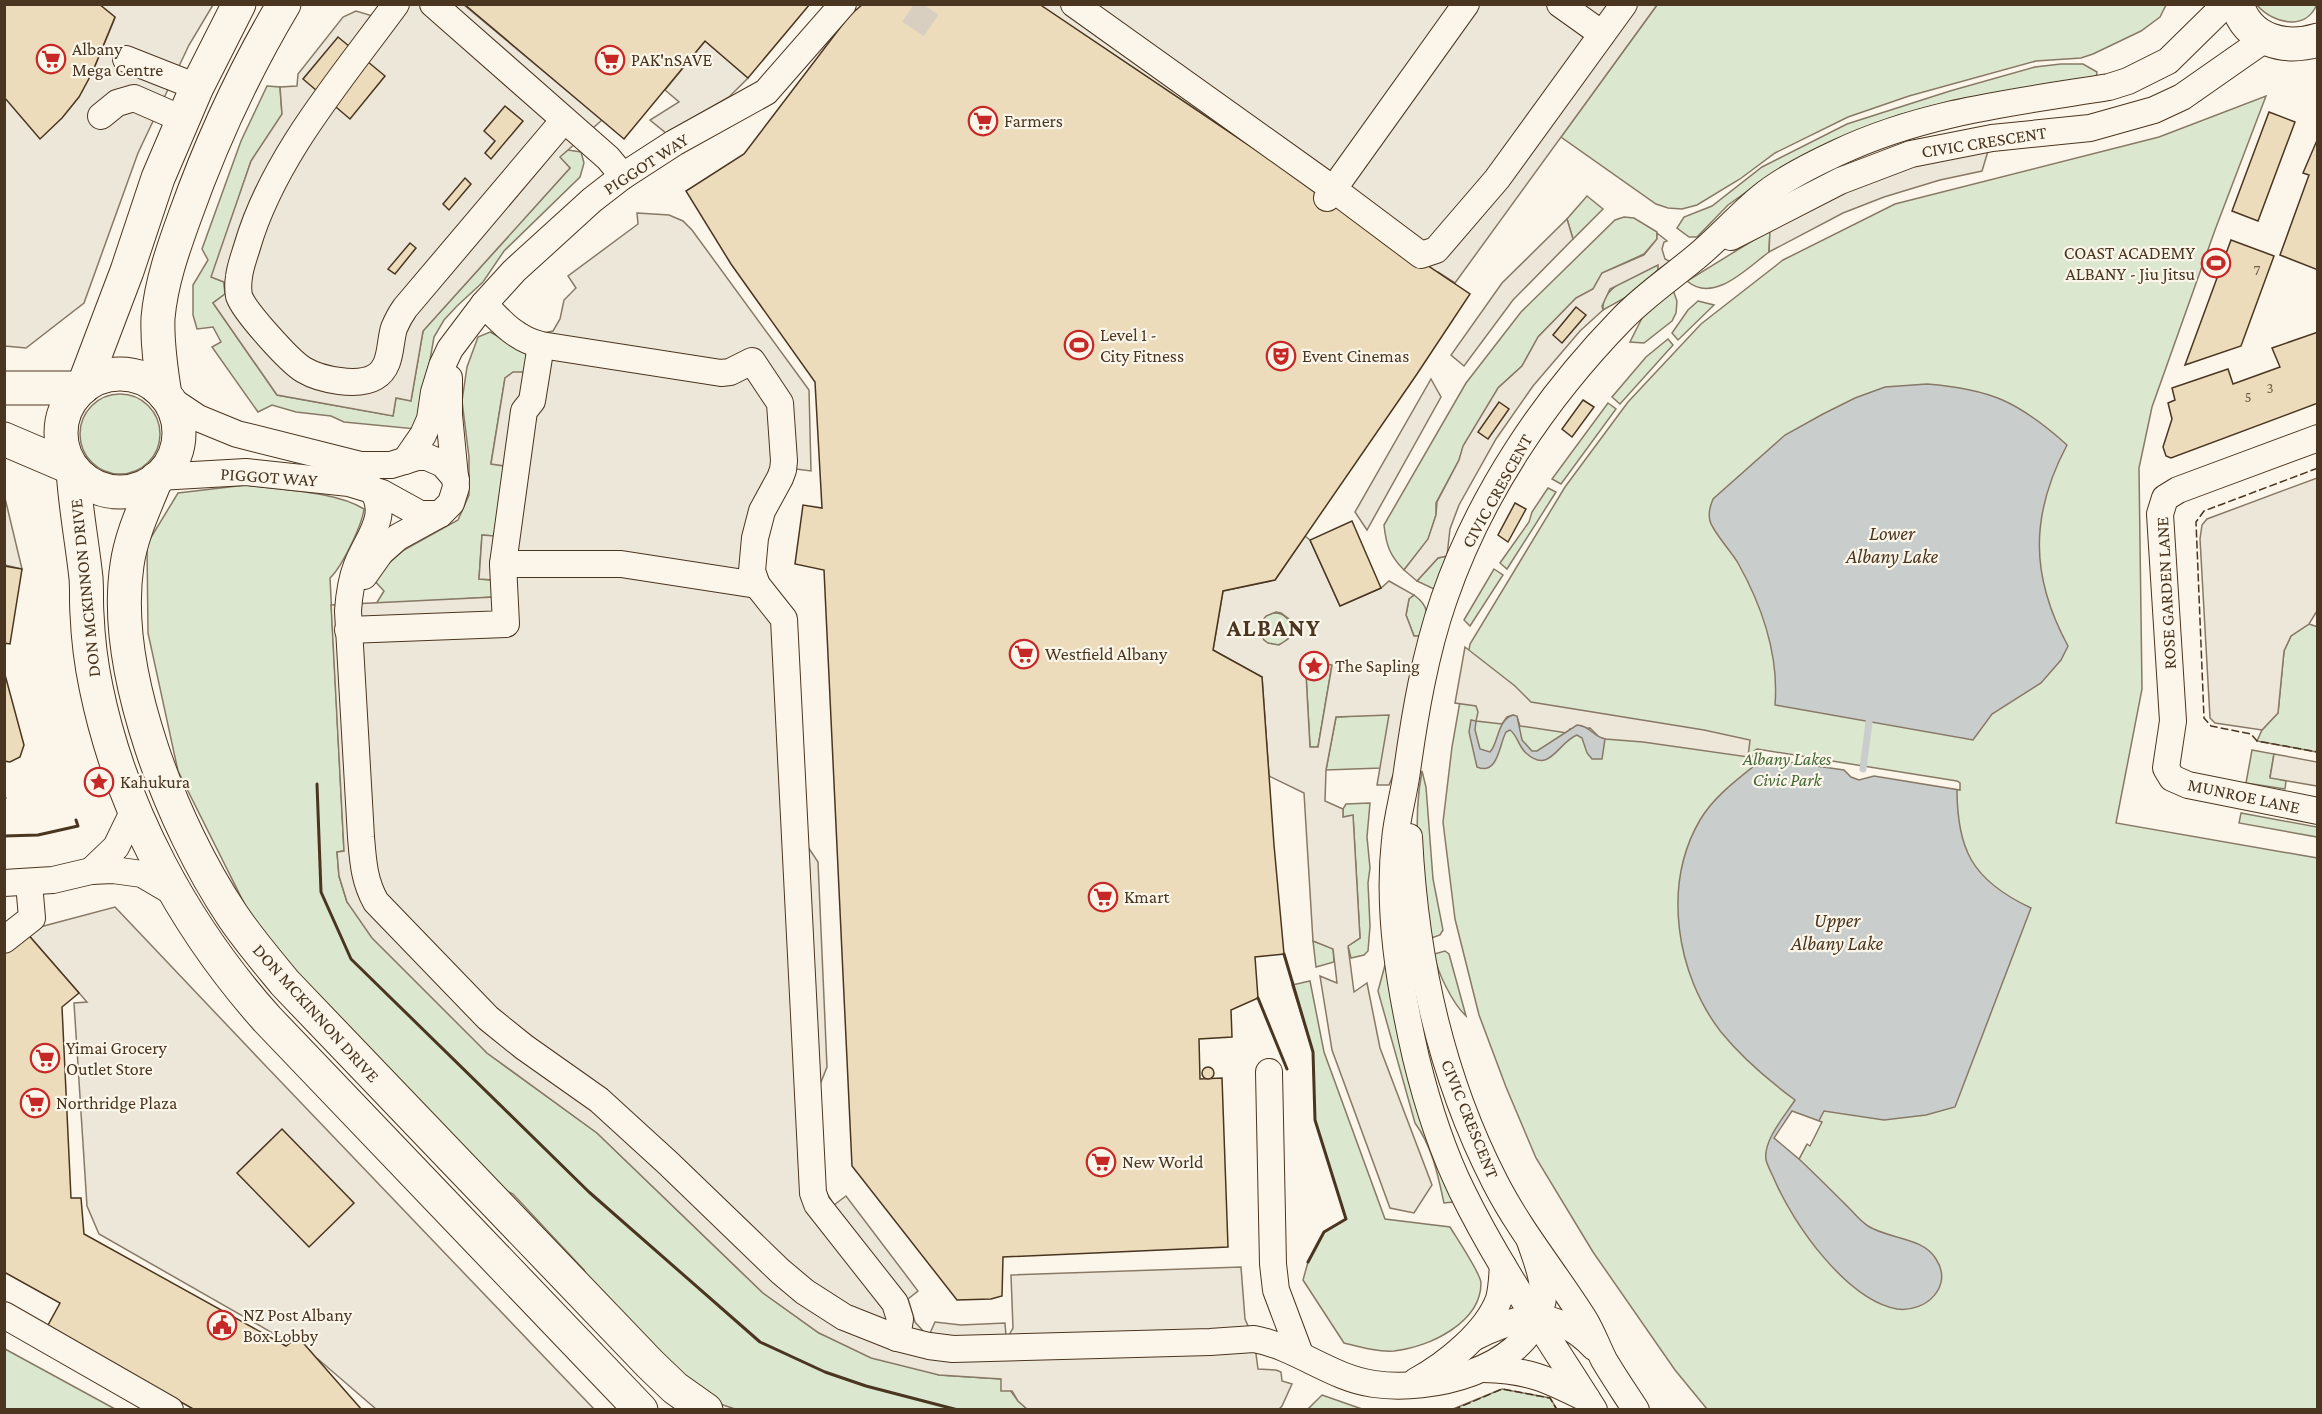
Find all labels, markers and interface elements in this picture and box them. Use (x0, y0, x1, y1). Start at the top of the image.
place label: Albany Mega Centre (72, 39, 163, 80)
supermarket icon: Albany Mega Centre (35, 43, 67, 75)
supermarket icon: PAK'nSAVE (594, 44, 626, 76)
place label: PAK'nSAVE (631, 50, 712, 70)
supermarket icon: Farmers (967, 105, 999, 137)
place label: Farmers (1004, 111, 1063, 131)
street label: CIVIC CRESCENT (1920, 122, 2048, 162)
street label: PIGGOT WAY (600, 129, 693, 199)
place label: COAST ACADEMY ALBANY - Jiu Jitsu (2064, 243, 2195, 284)
sports icon: COAST ACADEMY ALBANY - Jiu Jitsu (2200, 247, 2232, 279)
house number: 7 (2254, 262, 2261, 278)
place label: Level 1 - City Fitness (1100, 325, 1184, 366)
sports icon: Level 1 - City Fitness (1063, 329, 1095, 361)
theatre icon: Event Cinemas (1265, 340, 1297, 372)
place label: Event Cinemas (1302, 346, 1409, 366)
house number: 3 (2266, 380, 2274, 396)
house number: 5 (2244, 389, 2252, 405)
street label: CIVIC CRESCENT (1458, 431, 1537, 551)
street label: PIGGOT WAY (220, 464, 319, 490)
street label: DON MCKINNON DRIVE (66, 498, 104, 678)
street label: ROSE GARDEN LANE (2152, 516, 2180, 670)
water label: Lower Albany Lake (1845, 522, 1939, 568)
district label: ALBANY (1226, 614, 1321, 641)
supermarket icon: Westfield Albany (1008, 638, 1040, 670)
place label: Westfield Albany (1045, 644, 1168, 664)
place icon: The Sapling (1298, 650, 1330, 682)
place label: The Sapling (1335, 656, 1420, 676)
park label: Albany Lakes Civic Park (1742, 749, 1832, 790)
place icon: Kahukura (83, 766, 115, 798)
place label: Kahukura (120, 772, 190, 792)
street label: MUNROE LANE (2186, 774, 2302, 818)
supermarket icon: Kmart (1087, 881, 1119, 913)
place label: Kmart (1124, 887, 1171, 907)
water label: Upper Albany Lake (1790, 909, 1884, 955)
street label: DON MCKINNON DRIVE (249, 940, 383, 1086)
place label: Yimai Grocery Outlet Store (66, 1038, 168, 1079)
supermarket icon: Yimai Grocery Outlet Store (29, 1042, 61, 1074)
street label: CIVIC CRESCENT (1437, 1057, 1503, 1182)
supermarket icon: Northridge Plaza (19, 1087, 51, 1119)
place label: Northridge Plaza (56, 1093, 177, 1113)
supermarket icon: New World (1085, 1146, 1117, 1178)
place label: New World (1122, 1152, 1204, 1172)
place label: NZ Post Albany Box Lobby (243, 1305, 353, 1346)
public building icon: NZ Post Albany Box Lobby (206, 1309, 238, 1341)

